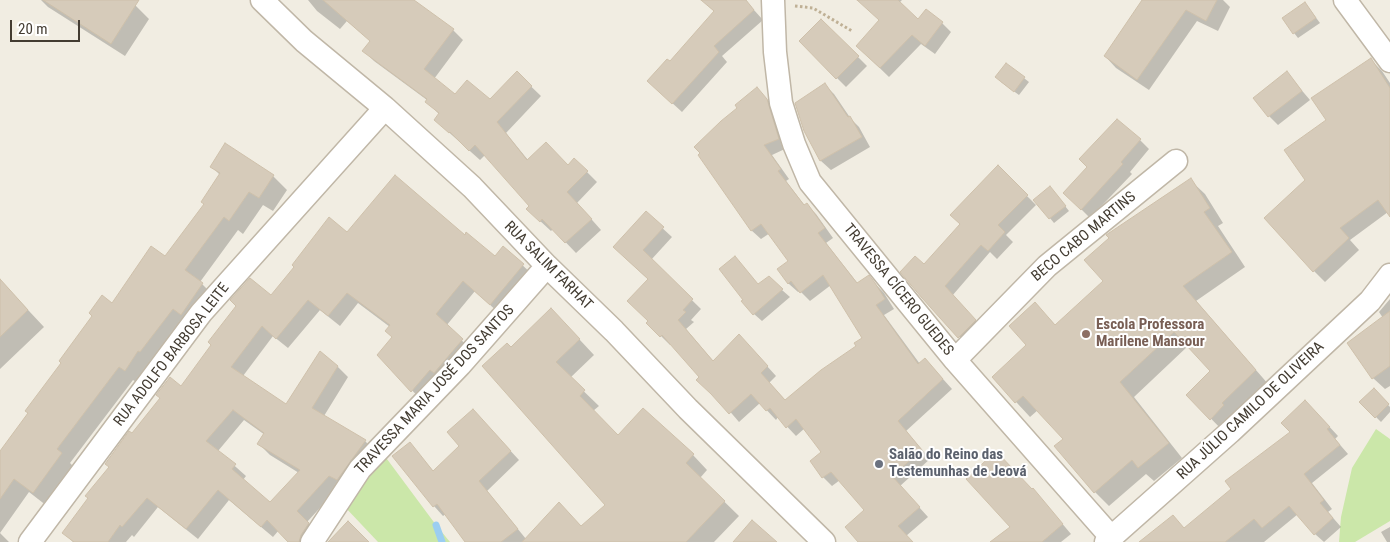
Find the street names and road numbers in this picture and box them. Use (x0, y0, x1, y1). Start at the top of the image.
street label: BECO CABO MARTINS (1028, 188, 1140, 286)
street label: RUA SALIM FARHAT (500, 218, 596, 314)
street label: TRAVESSA CÍCERO GUEDES (839, 220, 957, 360)
street label: RUA ADOLFO BARBOSA LEITE (111, 280, 233, 430)
street label: TRAVESSA MARIA JOSÉ DOS SANTOS (352, 302, 518, 478)
street label: RUA JÚLIO CAMILO DE OLIVEIRA (1174, 338, 1328, 484)

